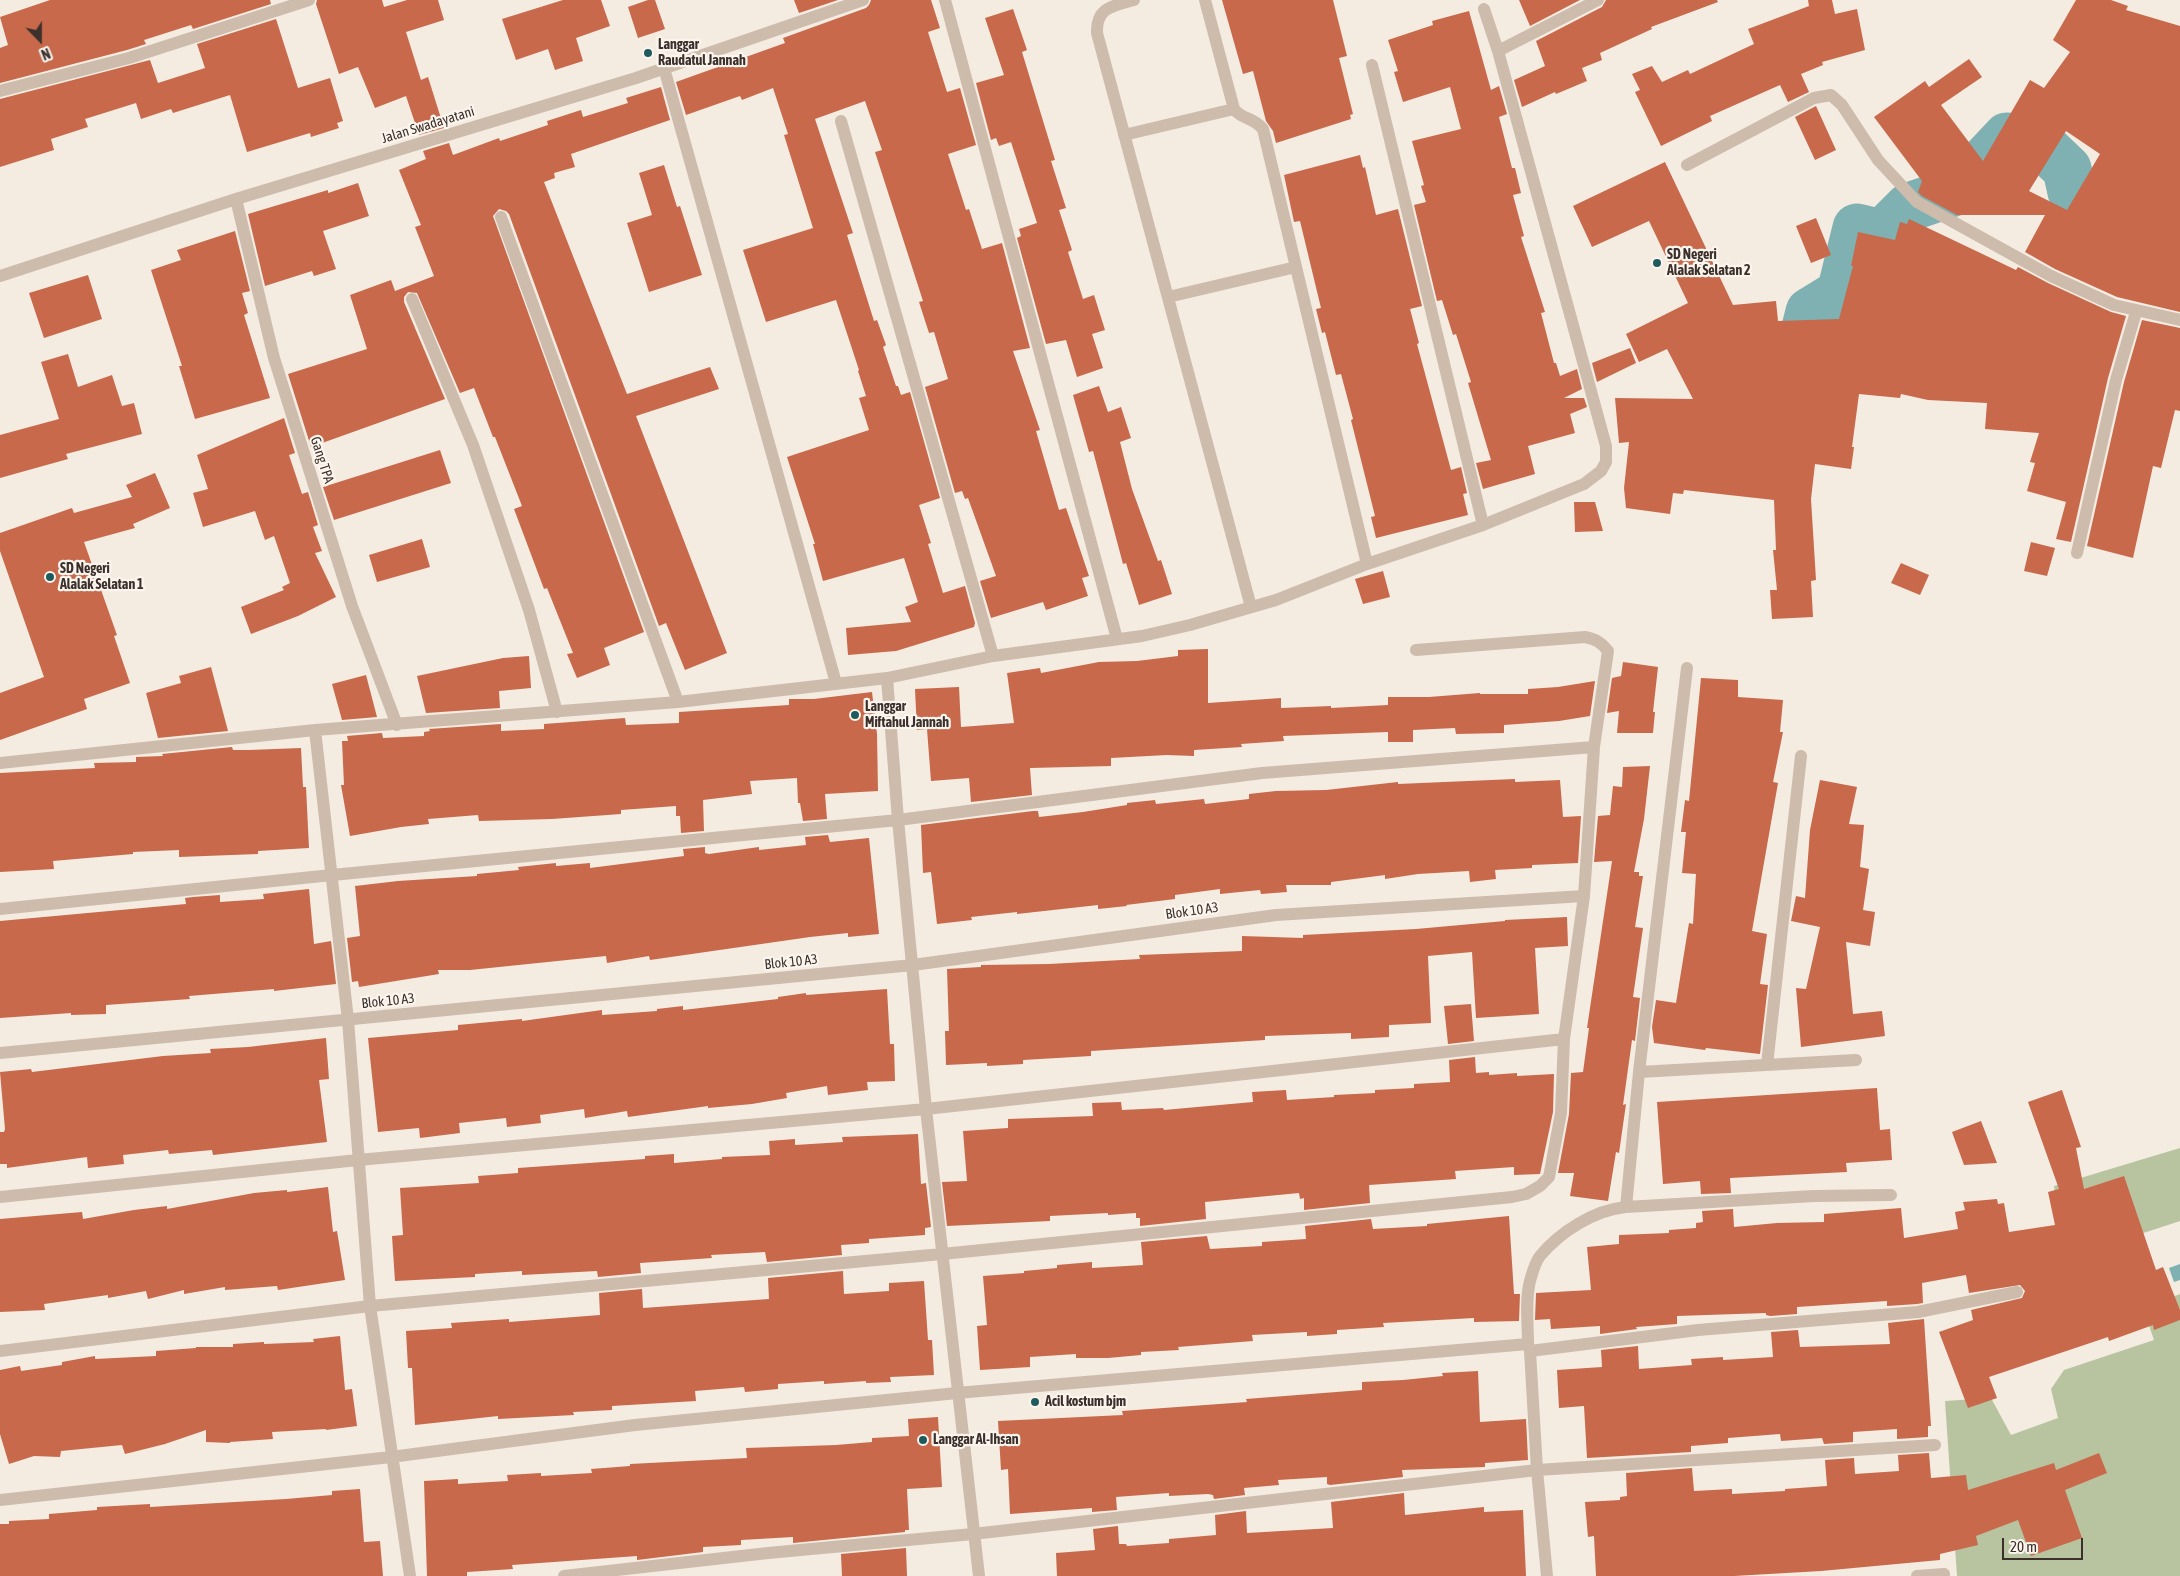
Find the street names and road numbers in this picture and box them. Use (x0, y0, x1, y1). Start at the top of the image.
street label: Jalan Swadayatani (380, 103, 476, 147)
street label: Gang TPA (307, 435, 337, 485)
street label: Blok 10 A3 (1164, 899, 1220, 923)
street label: Blok 10 A3 (764, 951, 818, 973)
street label: Blok 10 A3 (361, 990, 415, 1012)

